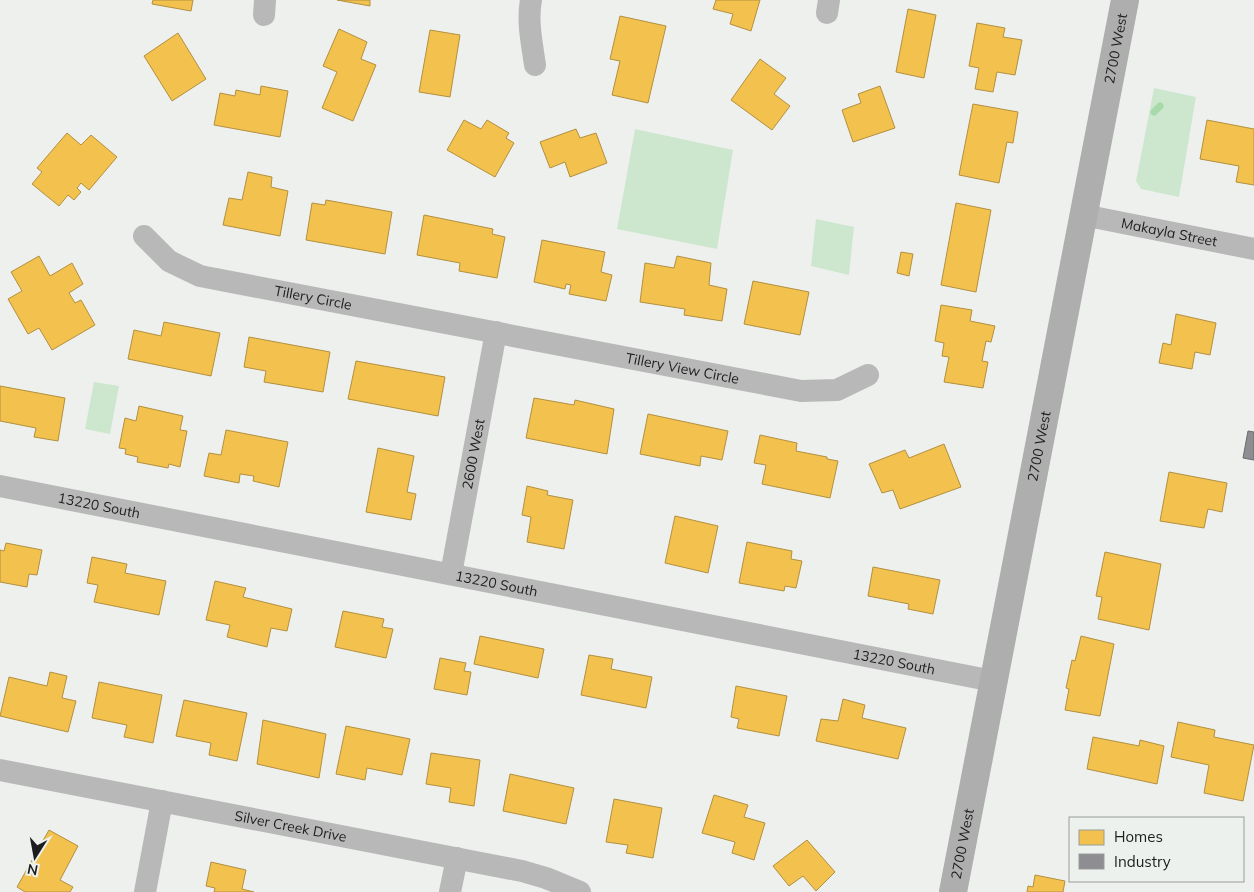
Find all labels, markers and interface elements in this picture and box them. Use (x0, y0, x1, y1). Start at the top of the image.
street label: 2700 West (1100, 12, 1131, 85)
street label: Makayla Street (1120, 214, 1219, 251)
street label: Tillery Circle (273, 281, 353, 314)
street label: Tillery View Circle (624, 349, 741, 388)
street label: 2700 West (1023, 409, 1055, 483)
street label: 2600 West (458, 417, 489, 491)
street label: 13220 South (56, 489, 142, 522)
street label: 13220 South (454, 567, 539, 600)
street label: 13220 South (851, 645, 937, 678)
street label: Silver Creek Drive (233, 807, 348, 846)
street label: 2700 West (947, 807, 978, 881)
legend (1069, 817, 1244, 882)
text: Homes (1114, 827, 1163, 846)
north arrow (10, 832, 60, 882)
text: Industry (1114, 852, 1171, 871)
text: N (26, 860, 39, 880)

